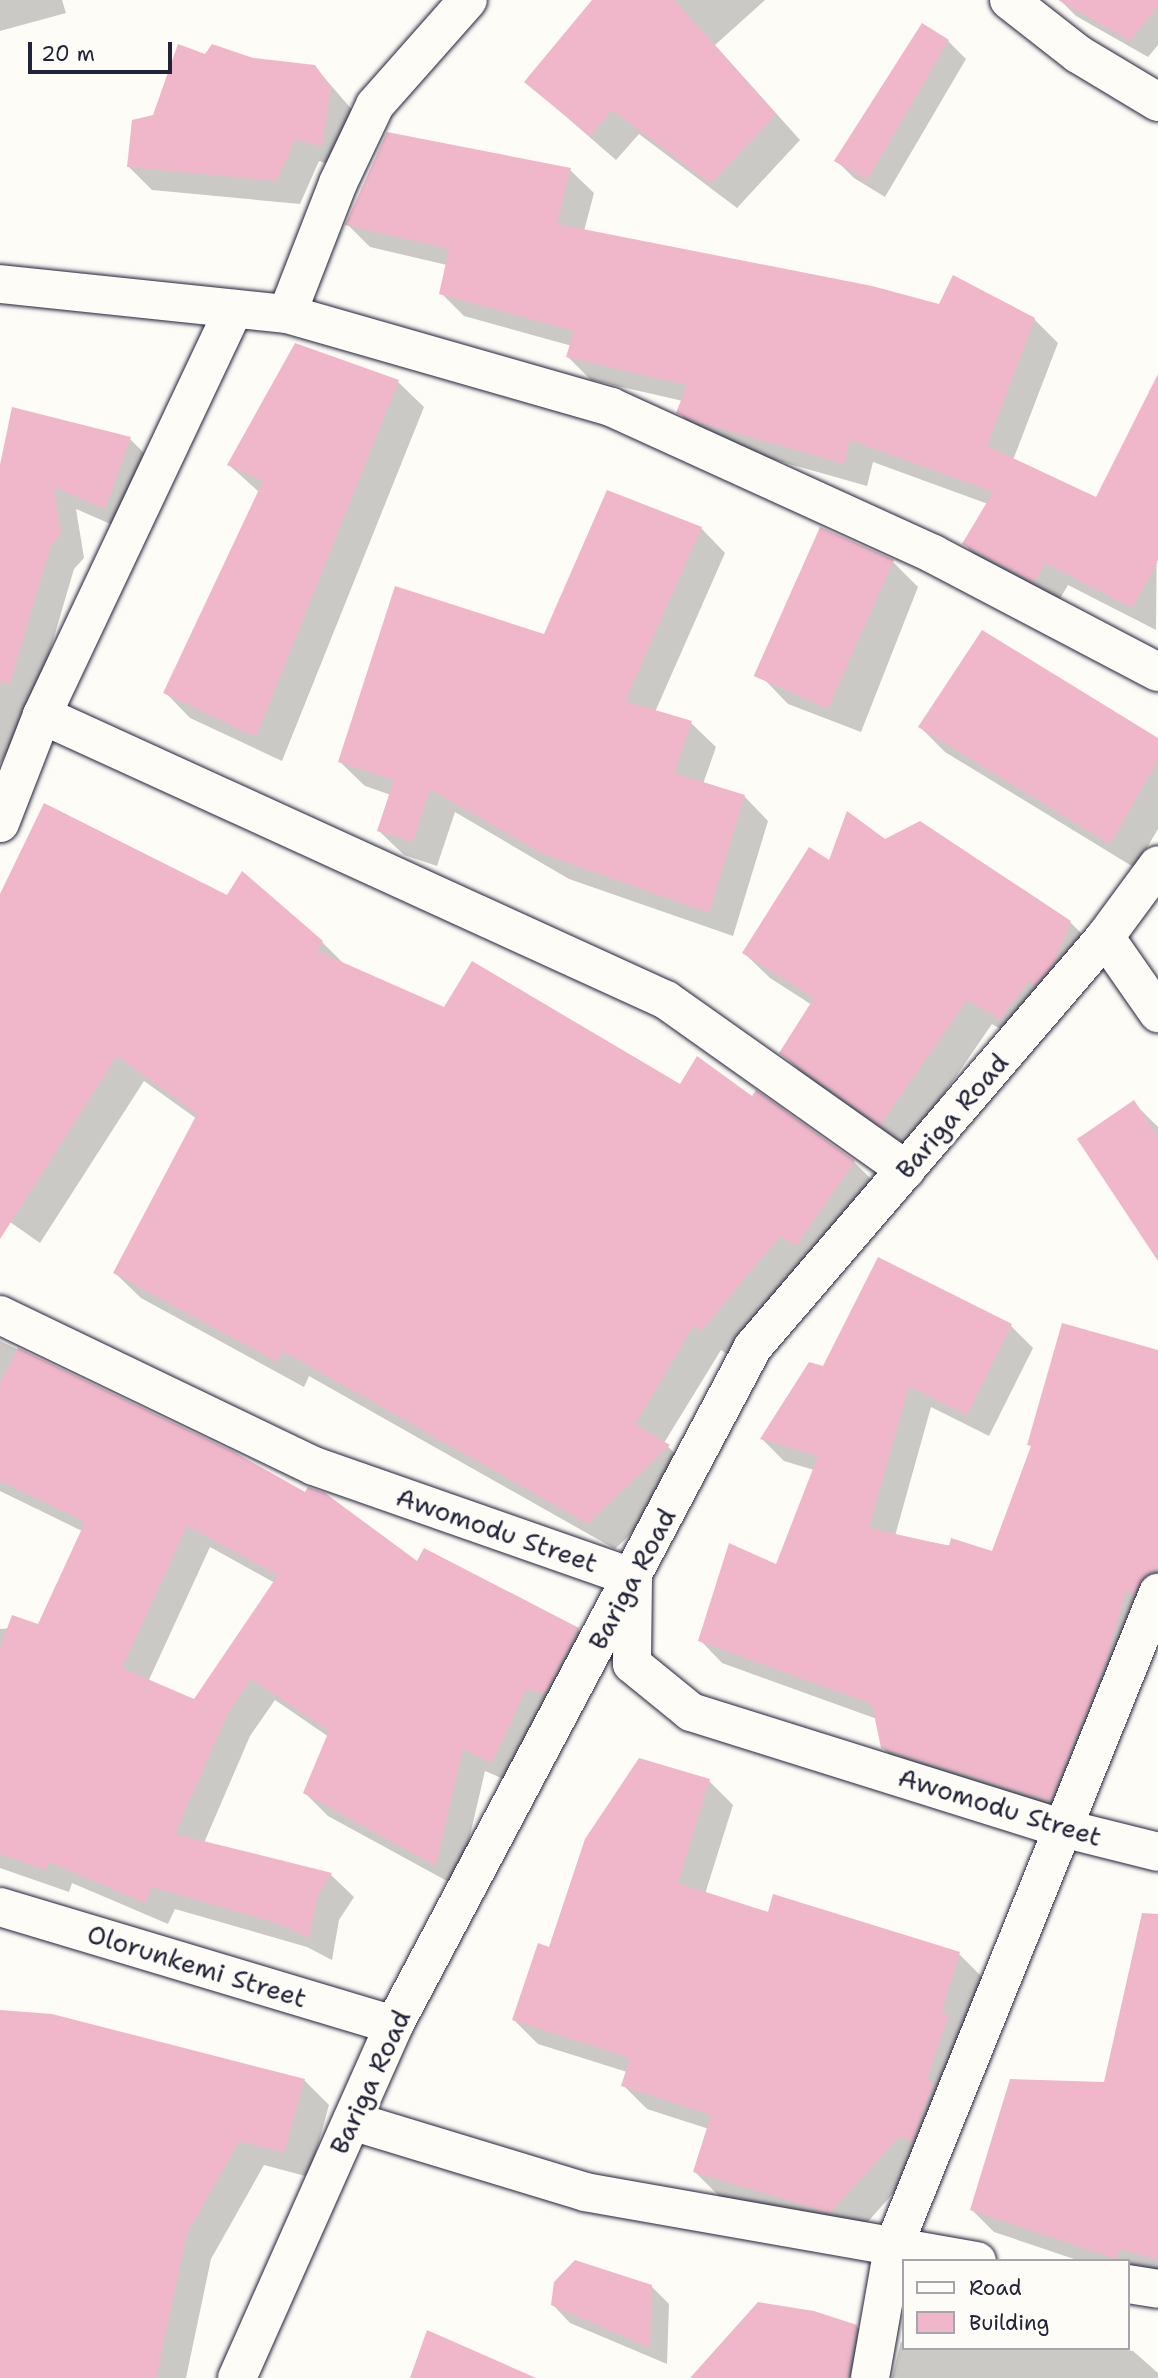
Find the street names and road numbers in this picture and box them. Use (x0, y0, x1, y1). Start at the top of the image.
street label: Bariga Road (889, 1047, 1015, 1185)
street label: Awomodu Street (392, 1481, 602, 1579)
street label: Bariga Road (582, 1503, 682, 1655)
street label: Awomodu Street (895, 1761, 1105, 1853)
street label: Olorunkemi Street (84, 1918, 310, 2014)
street label: Bariga Road (323, 2005, 417, 2159)

